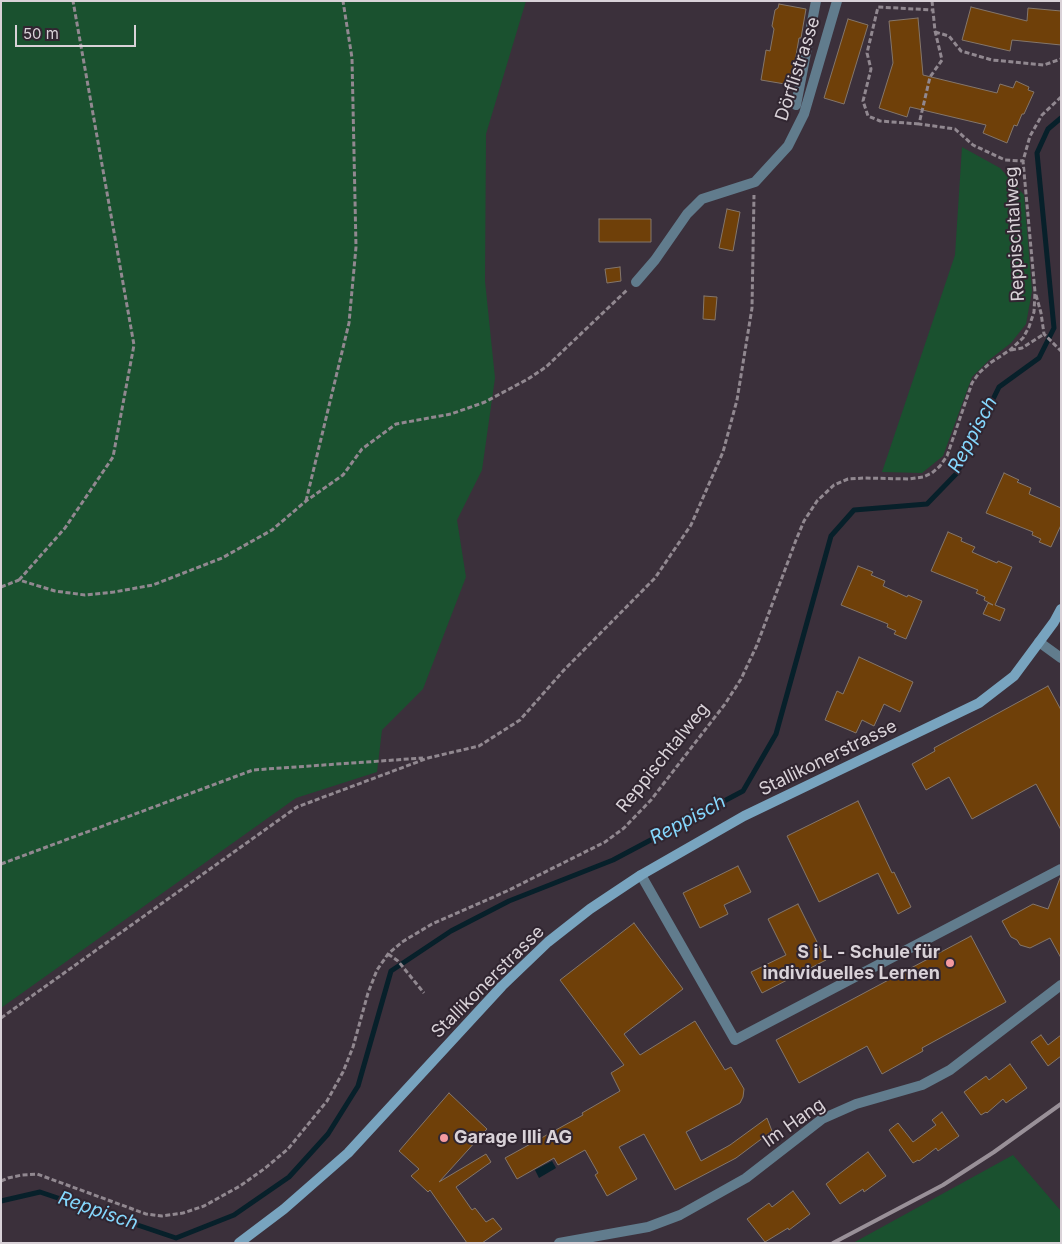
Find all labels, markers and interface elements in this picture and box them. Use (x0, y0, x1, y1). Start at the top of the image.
street label: Dörflistrasse (771, 14, 825, 124)
scale bar (18, 15, 139, 47)
text: 50 m (23, 24, 59, 43)
street label: Reppischtalweg (1001, 166, 1029, 302)
water label: Reppisch (943, 393, 1003, 477)
street label: Reppischtalweg (612, 699, 714, 817)
street label: Stallikonerstrasse (756, 715, 900, 801)
water label: Reppisch (646, 790, 730, 850)
street label: Stallikonerstrasse (427, 921, 549, 1043)
place label: S i L - Schule für individuelles Lernen (762, 942, 940, 984)
marker: S i L - Schule für individuelles Lernen (944, 957, 956, 969)
street label: Im Hang (759, 1094, 829, 1152)
place label: Garage Illi AG (454, 1127, 572, 1149)
marker: Garage Illi AG (438, 1132, 450, 1144)
water label: Reppisch (55, 1187, 141, 1235)

